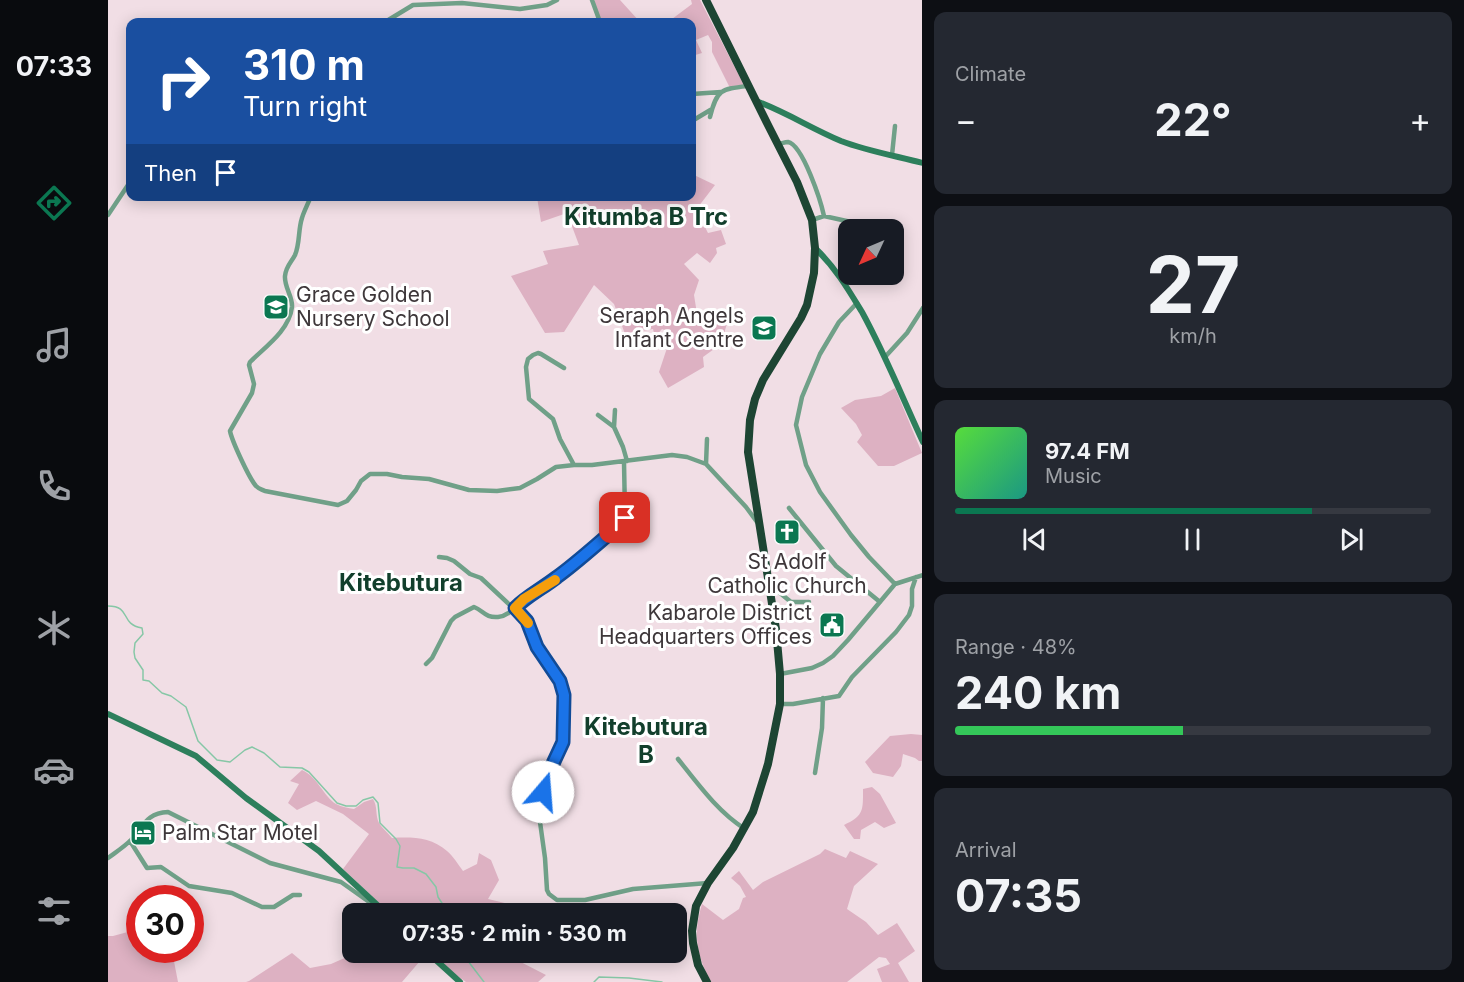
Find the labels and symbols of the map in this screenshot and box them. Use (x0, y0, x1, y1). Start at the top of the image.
district label: Kitumba B Trc (564, 202, 728, 231)
north arrow (838, 219, 904, 285)
place label: Grace Golden Nursery School (296, 282, 450, 331)
school or university icon: Grace Golden Nursery School (261, 292, 291, 322)
place label: Seraph Angels Infant Centre (599, 303, 744, 352)
school or university icon: Seraph Angels Infant Centre (749, 313, 779, 343)
pin (599, 492, 650, 543)
church icon: St Adolf Catholic Church (772, 517, 802, 547)
place label: St Adolf Catholic Church (707, 549, 867, 598)
district label: Kitebutura (339, 568, 463, 597)
place label: Kabarole District Headquarters Offices (599, 600, 812, 649)
public building icon: Kabarole District Headquarters Offices (817, 610, 847, 640)
district label: Kitebutura B (584, 712, 708, 769)
position arrow (511, 760, 575, 824)
hotel icon: Palm Star Motel (128, 818, 158, 848)
place label: Palm Star Motel (162, 820, 318, 845)
speed limit sign: 30 (126, 885, 204, 963)

